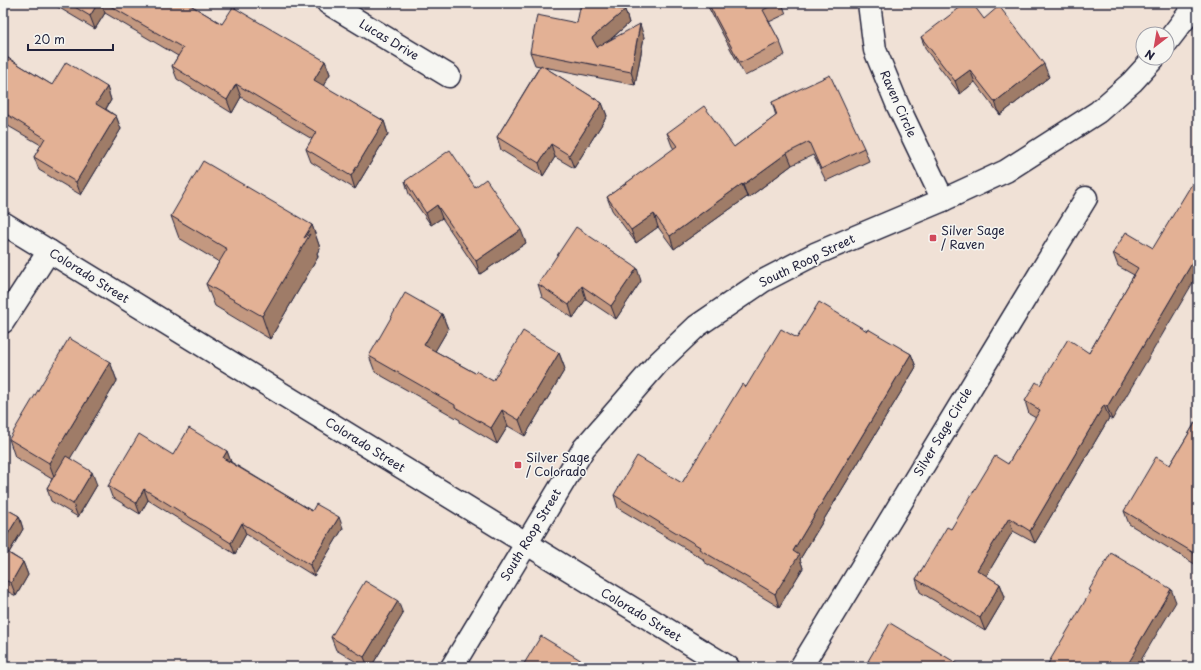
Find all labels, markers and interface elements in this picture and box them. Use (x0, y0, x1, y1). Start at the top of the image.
street label: Lucas Drive (356, 14, 423, 64)
scale bar (28, 26, 113, 52)
north arrow (1135, 26, 1175, 66)
text: 20 m (34, 30, 65, 48)
text: N (1141, 45, 1158, 65)
street label: Raven Circle (876, 67, 922, 140)
place label: Silver Sage / Raven (941, 221, 1005, 253)
street label: South Roop Street (756, 229, 858, 291)
marker: Silver Sage / Raven (928, 233, 938, 243)
street label: Colorado Street (46, 243, 133, 307)
street label: Silver Sage Circle (908, 383, 976, 479)
street label: Colorado Street (322, 412, 409, 476)
place label: Silver Sage / Colorado (526, 448, 590, 480)
marker: Silver Sage / Colorado (513, 460, 523, 470)
street label: South Roop Street (495, 485, 565, 584)
street label: Colorado Street (598, 583, 685, 645)

